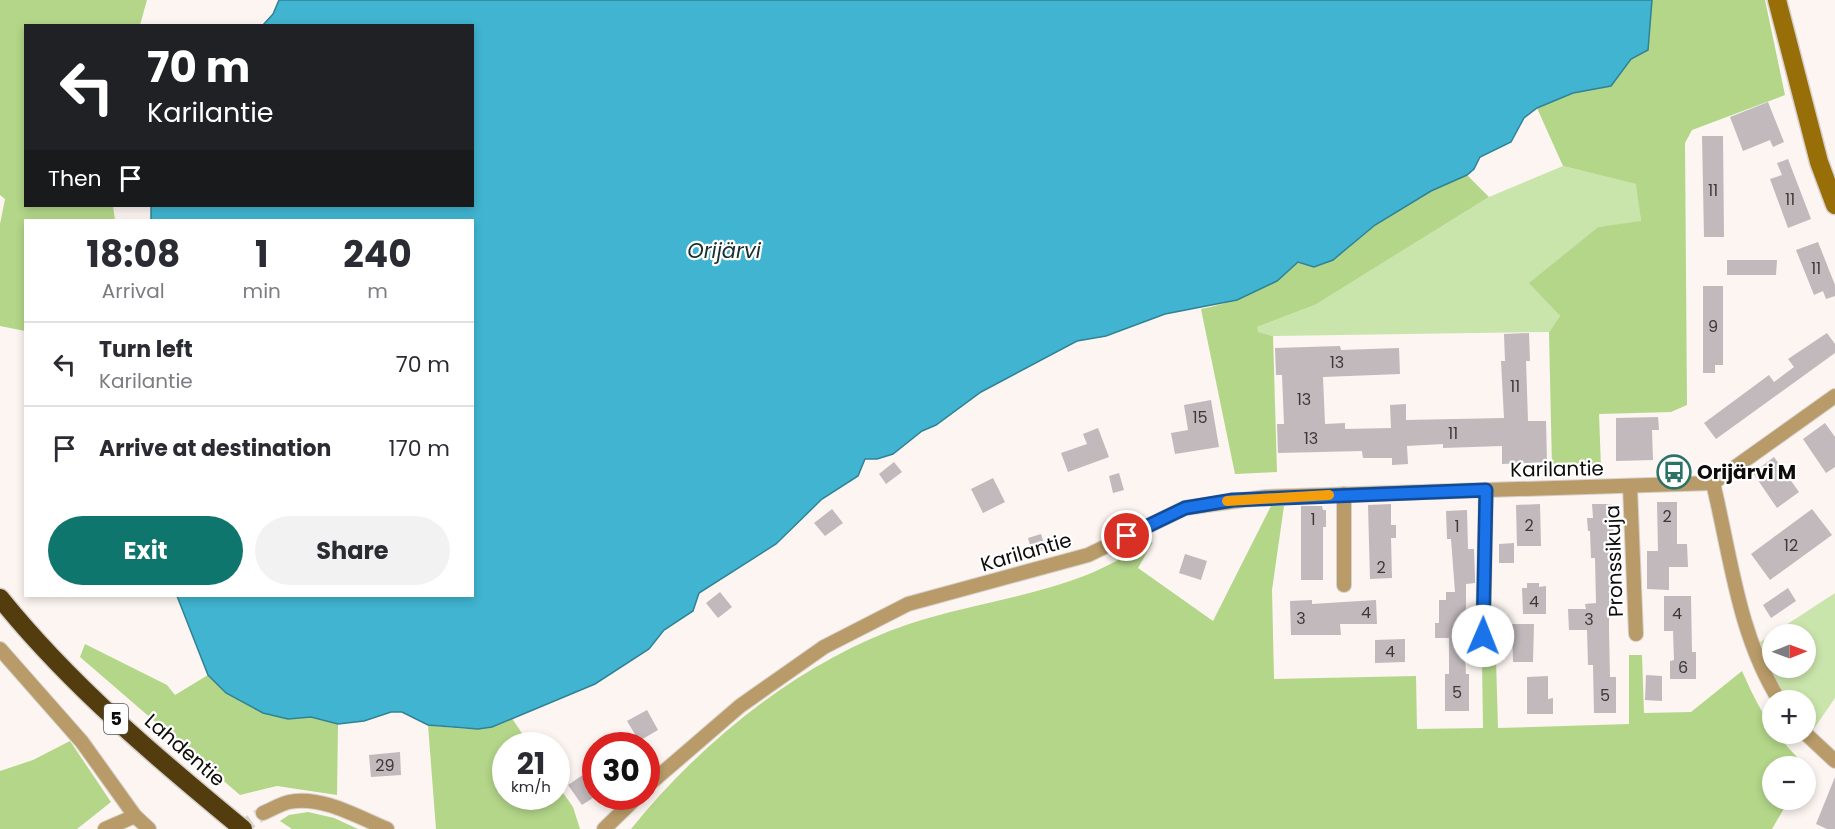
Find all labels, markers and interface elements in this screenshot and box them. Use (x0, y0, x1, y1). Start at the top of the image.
text: 70 m (147, 38, 250, 97)
icon: left (48, 48, 126, 126)
text: Karilantie (147, 94, 274, 131)
icon: arrive (114, 162, 147, 195)
text: Then (48, 163, 102, 194)
house number: 11 (1708, 179, 1718, 202)
house number: 11 (1785, 188, 1795, 211)
text: 18:08 (86, 229, 180, 280)
text: 1 (255, 229, 269, 280)
text: 240 (343, 229, 412, 280)
water label: Orijärvi (687, 236, 762, 265)
house number: 11 (1811, 257, 1821, 280)
text: Arrival (102, 277, 165, 305)
text: min (243, 277, 281, 305)
text: m (367, 277, 388, 305)
house number: 9 (1708, 315, 1718, 338)
text: Turn left (99, 334, 193, 365)
icon: left (48, 348, 81, 381)
text: 70 m (396, 349, 450, 380)
house number: 13 (1330, 351, 1344, 374)
text: Karilantie (99, 367, 193, 395)
house number: 11 (1510, 375, 1520, 398)
house number: 13 (1297, 388, 1311, 411)
house number: 15 (1192, 406, 1208, 429)
house number: 11 (1448, 422, 1458, 445)
house number: 13 (1304, 427, 1318, 450)
icon: arrive (48, 432, 81, 465)
text: Arrive at destination (99, 433, 331, 464)
text: 170 m (389, 433, 450, 464)
street label: Karilantie (1510, 454, 1604, 484)
bus stop icon: Orijärvi M (1656, 454, 1692, 490)
place label: Orijärvi M (1697, 458, 1796, 486)
street label: Pronssikuja (1598, 505, 1630, 617)
house number: 2 (1662, 505, 1672, 528)
house number: 1 (1310, 508, 1316, 531)
pin (1101, 510, 1152, 561)
house number: 2 (1524, 514, 1534, 537)
house number: 1 (1454, 515, 1460, 538)
button: Exit (48, 516, 243, 585)
button: Share (255, 516, 450, 585)
icon: arrive (1110, 519, 1143, 552)
street label: Karilantie (977, 526, 1075, 578)
house number: 12 (1784, 534, 1798, 557)
house number: 2 (1376, 556, 1386, 579)
house number: 4 (1529, 590, 1539, 613)
house number: 4 (1361, 601, 1371, 624)
house number: 4 (1672, 602, 1682, 625)
position arrow (1451, 604, 1515, 668)
house number: 3 (1296, 607, 1306, 630)
house number: 3 (1584, 608, 1594, 631)
north arrow (1762, 624, 1816, 678)
map controls (1762, 624, 1816, 810)
house number: 4 (1385, 640, 1395, 663)
house number: 6 (1678, 656, 1688, 679)
house number: 5 (1452, 681, 1462, 704)
house number: 5 (1600, 684, 1610, 707)
button: + (1762, 690, 1816, 744)
road number: 5 (104, 704, 128, 734)
street label: Lahdentie (139, 707, 231, 793)
speed limit sign: 30 (582, 732, 660, 810)
text: 21 (517, 742, 545, 785)
house number: 29 (375, 754, 395, 777)
button: − (1762, 756, 1816, 810)
text: km/h (511, 776, 551, 797)

